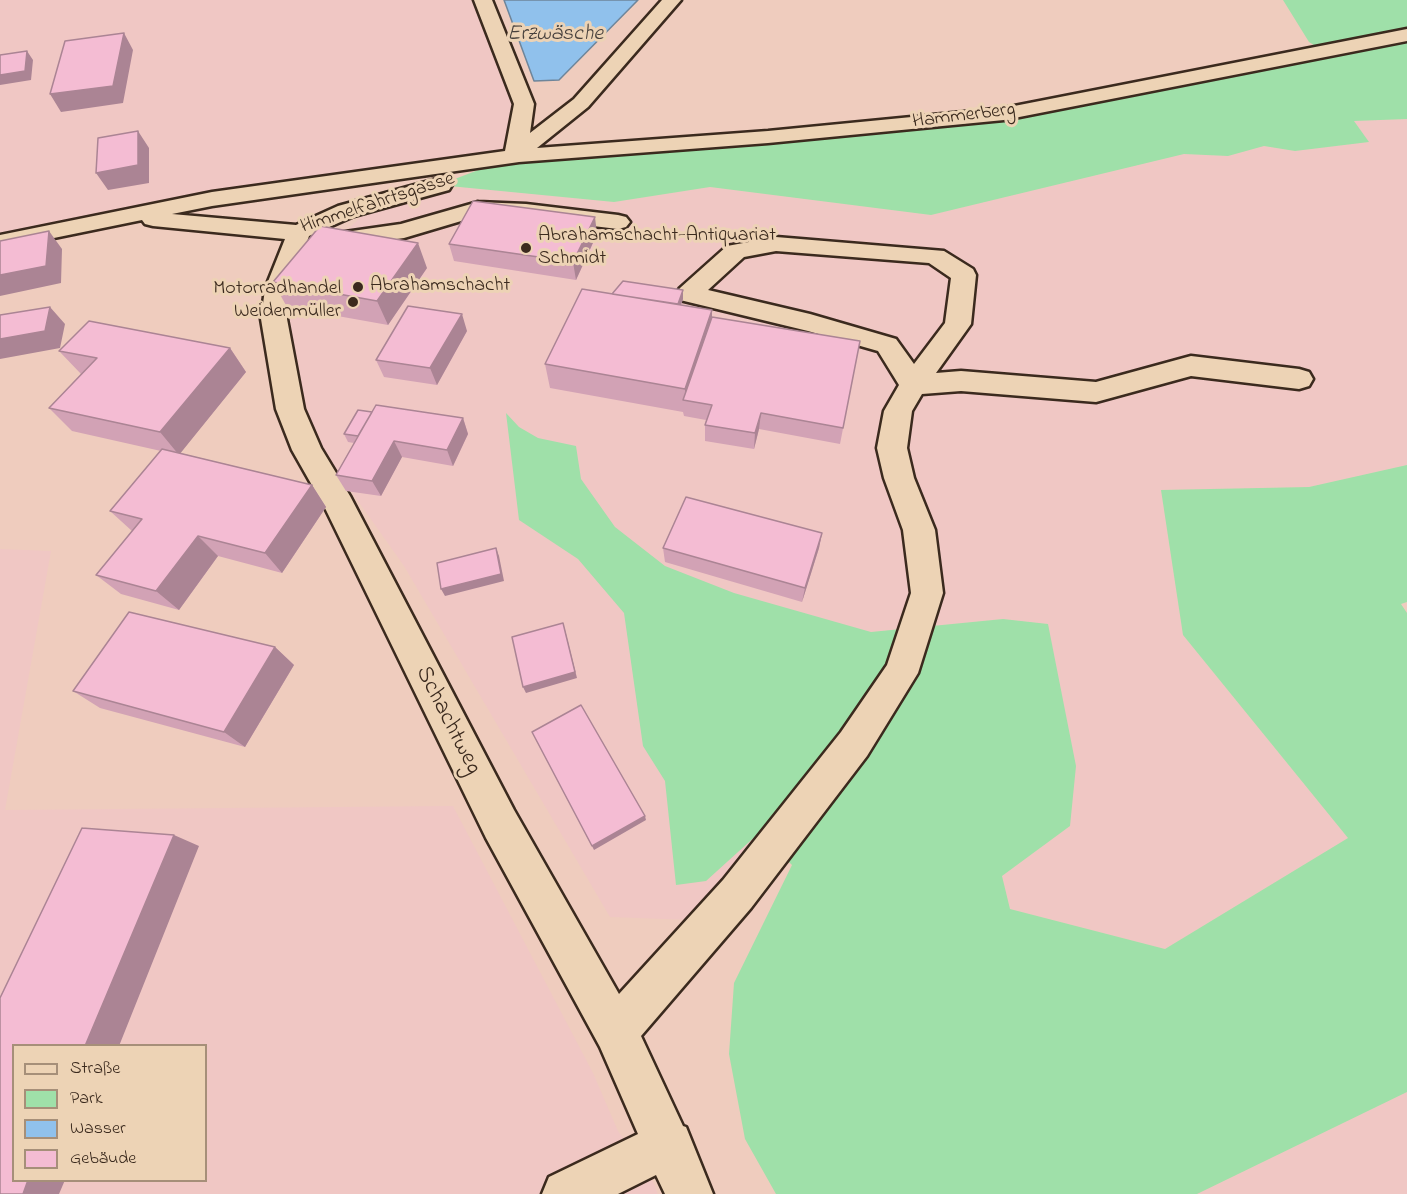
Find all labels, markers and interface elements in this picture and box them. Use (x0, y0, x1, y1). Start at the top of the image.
water label: Erzwäsche (507, 22, 603, 48)
street label: Hammerberg (911, 99, 1017, 135)
street label: Himmelfahrtsgasse (298, 168, 458, 240)
place label: Abrahamschacht-Antiquariat Schmidt (538, 225, 776, 272)
marker: Abrahamschacht-Antiquariat Schmidt (519, 241, 533, 255)
place label: Abrahamschacht (370, 275, 510, 299)
place label: Motorradhandel Weidenmüller (213, 278, 341, 325)
marker: Abrahamschacht (351, 280, 365, 294)
marker: Motorradhandel Weidenmüller (346, 295, 360, 309)
street label: Schachtweg (407, 662, 487, 780)
legend (12, 1044, 207, 1182)
text: Straße (70, 1056, 120, 1082)
text: Park (70, 1086, 103, 1112)
text: Wasser (70, 1116, 126, 1142)
text: Gebäude (70, 1146, 136, 1172)

